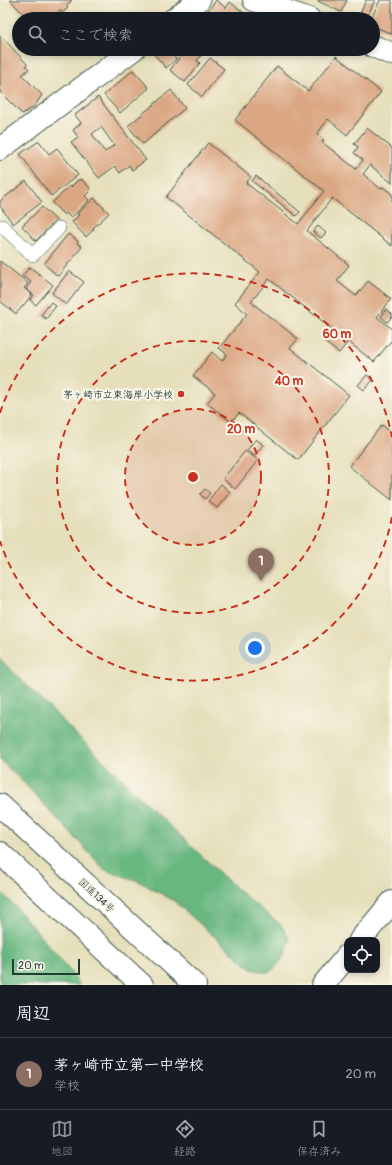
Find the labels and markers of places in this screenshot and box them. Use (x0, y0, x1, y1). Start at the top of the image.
place label: 茅ヶ崎市立東海岸小学校 (63, 389, 173, 401)
marker: 茅ヶ崎市立東海岸小学校 (176, 389, 186, 399)
centre of rings (186, 470, 200, 484)
pin: 1 (248, 548, 274, 581)

